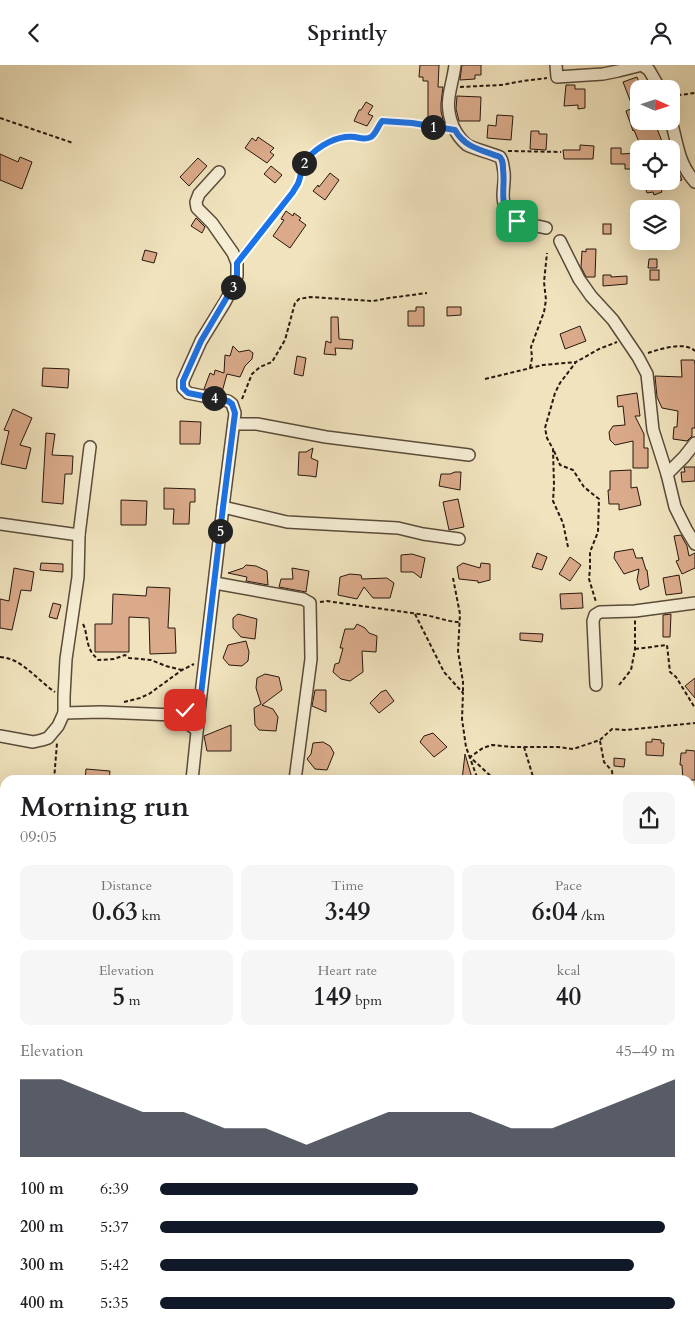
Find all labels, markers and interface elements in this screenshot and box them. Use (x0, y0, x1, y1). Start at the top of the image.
text: Sprintly (307, 18, 388, 48)
icon: back (20, 19, 48, 47)
icon: person (647, 19, 675, 47)
north arrow (630, 80, 680, 130)
map controls (630, 80, 680, 250)
pin: 1 (420, 115, 446, 139)
text: 1 (430, 118, 437, 137)
button: locate (630, 140, 680, 190)
pin: 2 (292, 151, 316, 175)
text: 2 (301, 154, 308, 173)
pin (496, 200, 538, 242)
button: layers (630, 200, 680, 250)
icon: arrive (503, 207, 531, 235)
pin: 3 (220, 275, 246, 299)
text: 3 (230, 278, 237, 297)
pin: 4 (202, 385, 226, 411)
text: 4 (211, 389, 218, 408)
pin: 5 (208, 519, 232, 543)
text: 5 (217, 522, 224, 541)
pin (164, 689, 206, 731)
icon: check (171, 696, 199, 724)
text: Morning run (20, 788, 189, 826)
button: share (623, 792, 675, 844)
text: 09:05 (20, 826, 57, 848)
text: Distance (101, 876, 152, 895)
text: Time (331, 876, 364, 895)
text: Pace (555, 876, 582, 895)
text: 0.63 (92, 895, 138, 929)
text: 3:49 (325, 895, 370, 929)
text: 6:04 (532, 895, 578, 929)
text: km (138, 906, 161, 925)
text: /km (578, 906, 605, 925)
text: Elevation (99, 961, 154, 980)
text: Heart rate (318, 961, 377, 980)
text: kcal (557, 961, 580, 980)
text: 5 (112, 980, 125, 1014)
text: 149 (313, 980, 351, 1014)
text: 40 (556, 980, 581, 1014)
text: m (125, 991, 141, 1010)
text: bpm (351, 991, 382, 1010)
text: Elevation (20, 1040, 84, 1062)
text: 45–49 m (616, 1040, 675, 1062)
text: 100 m (20, 1178, 64, 1200)
text: 6:39 (100, 1178, 129, 1200)
text: 200 m (20, 1216, 64, 1238)
text: 5:37 (100, 1216, 129, 1238)
text: 300 m (20, 1254, 64, 1276)
text: 5:42 (100, 1254, 129, 1276)
text: 400 m (20, 1292, 64, 1314)
text: 5:35 (100, 1292, 129, 1314)

